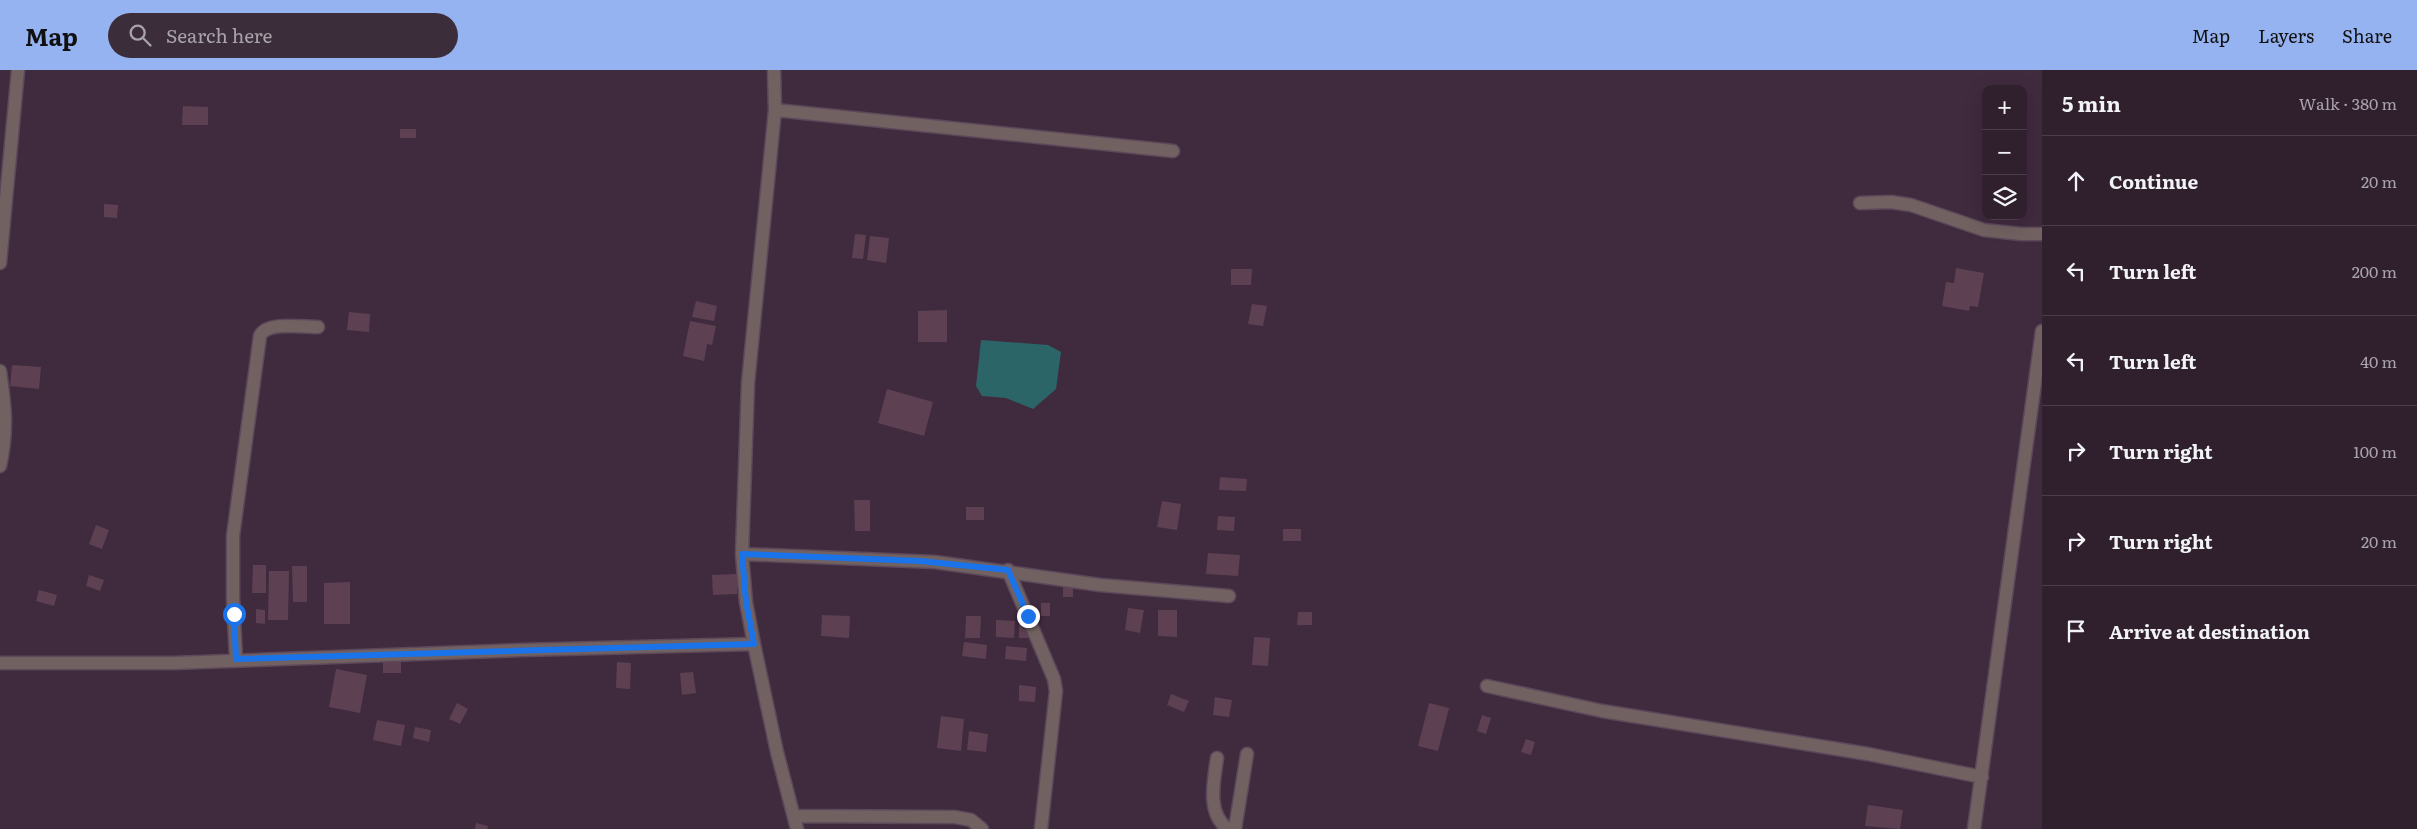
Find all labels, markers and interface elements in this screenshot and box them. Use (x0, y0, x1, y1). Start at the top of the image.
search box (108, 13, 458, 58)
text: Map (25, 18, 78, 53)
icon: search (126, 21, 154, 49)
text: Search here (166, 21, 272, 49)
text: Map (2192, 22, 2230, 49)
text: Layers (2258, 22, 2314, 49)
text: Share (2342, 22, 2392, 49)
map controls (1982, 85, 2027, 220)
button: + (1982, 85, 2027, 130)
text: 5 min (2062, 87, 2121, 118)
text: Walk · 380 m (2299, 91, 2397, 115)
button: − (1982, 130, 2027, 175)
icon: ahead (2062, 167, 2090, 195)
text: Continue (2109, 167, 2198, 195)
text: 20 m (2361, 169, 2397, 193)
button: layers (1982, 175, 2027, 220)
icon: left (2062, 257, 2090, 285)
text: Turn left (2109, 257, 2196, 285)
text: 200 m (2352, 259, 2397, 283)
icon: left (2062, 347, 2090, 375)
text: Turn left (2109, 347, 2196, 375)
text: 40 m (2360, 349, 2397, 373)
icon: right (2062, 437, 2090, 465)
text: Turn right (2109, 437, 2213, 465)
text: 100 m (2353, 439, 2397, 463)
icon: right (2062, 527, 2090, 555)
text: Turn right (2109, 527, 2213, 555)
text: 20 m (2361, 529, 2397, 553)
route start (223, 603, 246, 626)
route end (1017, 605, 1040, 628)
icon: arrive (2062, 617, 2090, 645)
text: Arrive at destination (2109, 617, 2310, 645)

